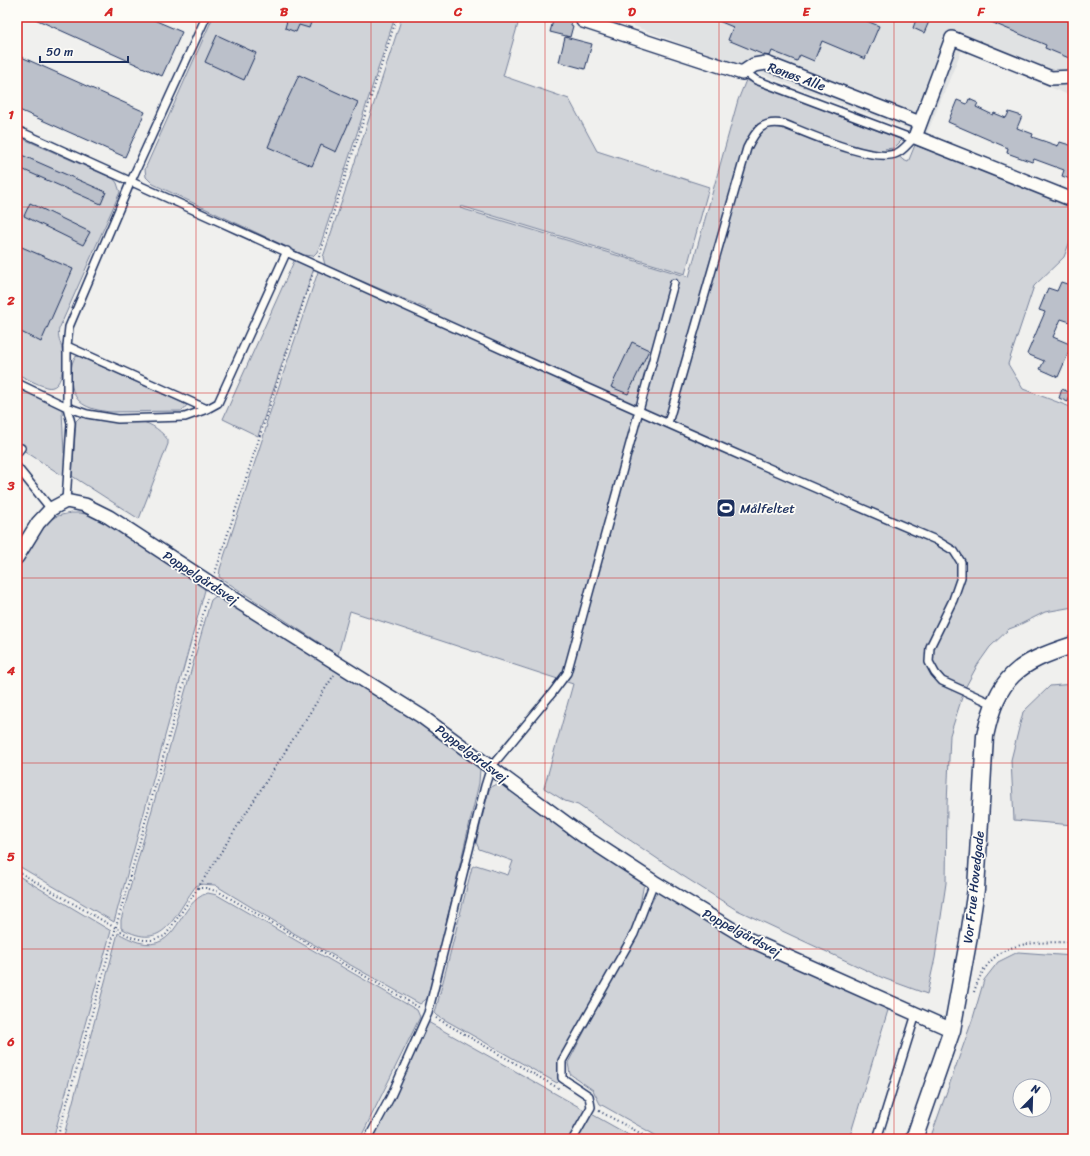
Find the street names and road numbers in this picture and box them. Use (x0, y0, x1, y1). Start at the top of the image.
street label: Rønøs Alle (765, 55, 829, 98)
street label: Poppelgårdsvej (158, 544, 244, 611)
street label: Poppelgårdsvej (430, 718, 514, 789)
street label: Vor Frue Hovedgade (956, 829, 991, 944)
street label: Poppelgårdsvej (698, 902, 786, 963)

